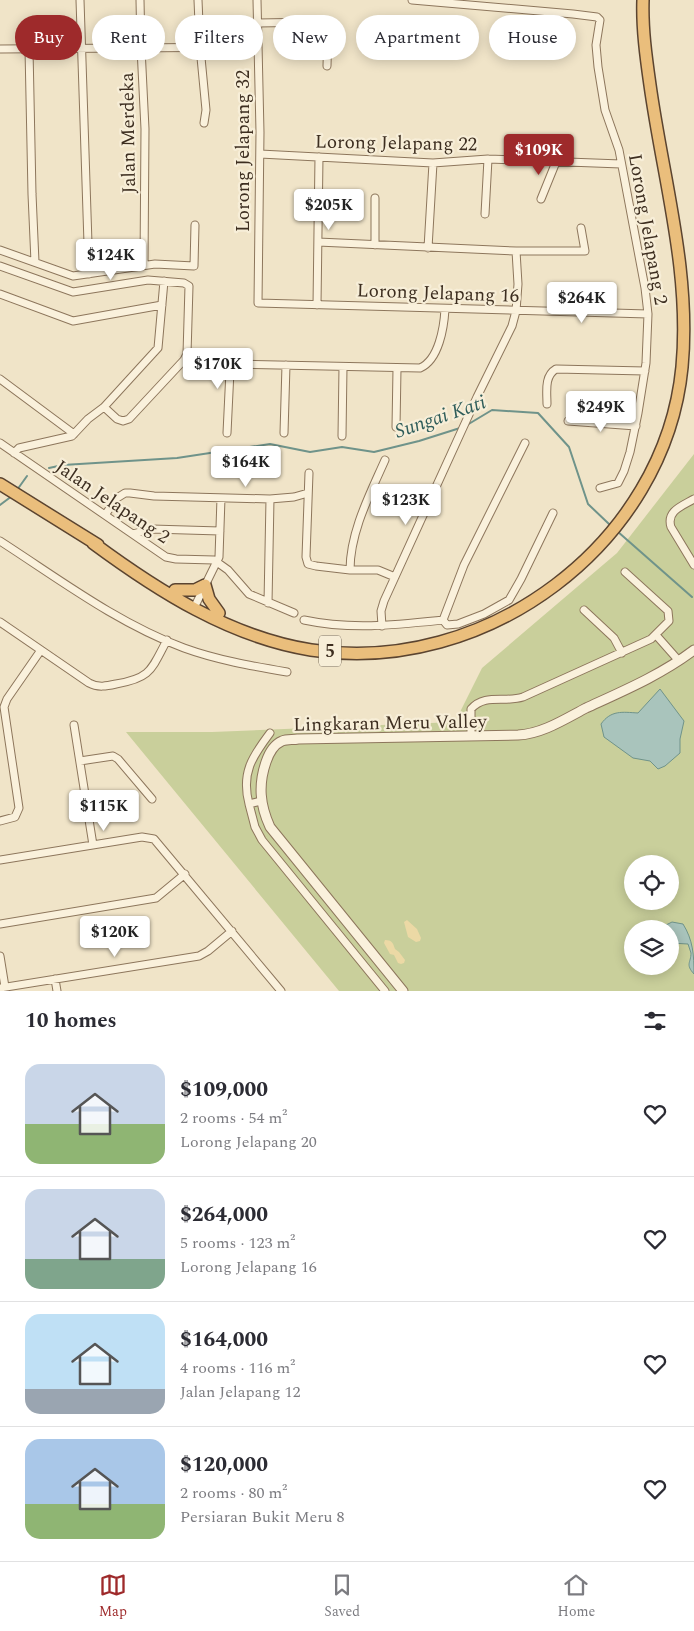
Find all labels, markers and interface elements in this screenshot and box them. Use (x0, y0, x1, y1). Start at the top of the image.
chip: Buy (15, 15, 82, 60)
chip: Rent (92, 15, 165, 60)
chip: Filters (175, 15, 263, 60)
chip: New (273, 15, 346, 60)
chip: Apartment (356, 15, 479, 60)
chip: House (489, 15, 576, 60)
street label: Lorong Jelapang 32 (229, 70, 258, 232)
street label: Jalan Merdeka (113, 71, 144, 194)
street label: Lorong Jelapang 22 (314, 128, 477, 159)
pin: $109K (504, 134, 574, 176)
text: $109K (515, 138, 563, 162)
street label: Lorong Jelapang 2 (620, 151, 675, 307)
pin: $205K (294, 188, 364, 231)
text: $205K (305, 193, 353, 217)
pin: $124K (76, 238, 146, 281)
text: $124K (87, 243, 135, 267)
street label: Lorong Jelapang 16 (356, 276, 520, 311)
pin: $264K (547, 282, 617, 324)
text: $264K (558, 286, 606, 310)
pin: $170K (183, 348, 253, 390)
text: $170K (194, 352, 242, 376)
water label: Sungai Kati (391, 387, 490, 447)
pin: $249K (566, 390, 636, 433)
text: $249K (577, 395, 625, 419)
pin: $164K (211, 446, 281, 488)
text: $164K (222, 450, 270, 474)
street label: Jalan Jelapang 2 (49, 453, 176, 552)
pin: $123K (371, 484, 441, 526)
text: $123K (382, 488, 430, 512)
road number: 5 (319, 636, 341, 666)
street label: Lingkaran Meru Valley (293, 707, 488, 740)
pin: $115K (69, 790, 139, 832)
text: $115K (80, 794, 128, 818)
map controls (624, 855, 679, 975)
button: locate (624, 855, 679, 910)
pin: $120K (80, 916, 150, 958)
text: $120K (91, 920, 139, 944)
button: layers (624, 920, 679, 975)
text: 10 homes (25, 1005, 117, 1037)
icon: filters (641, 1007, 669, 1035)
text: $109,000 (180, 1074, 268, 1106)
icon: home (65, 1084, 125, 1144)
icon: heart (641, 1100, 669, 1128)
text: 2 rooms · 54 m² (180, 1106, 287, 1130)
text: Lorong Jelapang 20 (180, 1130, 317, 1154)
text: $264,000 (180, 1199, 268, 1231)
icon: home (65, 1209, 125, 1269)
icon: heart (641, 1225, 669, 1253)
text: 5 rooms · 123 m² (180, 1231, 295, 1255)
text: Lorong Jelapang 16 (180, 1255, 317, 1279)
text: $164,000 (180, 1324, 268, 1356)
icon: home (65, 1334, 125, 1394)
icon: heart (641, 1350, 669, 1378)
text: 4 rooms · 116 m² (180, 1356, 295, 1380)
text: Jalan Jelapang 12 (180, 1380, 300, 1404)
text: $120,000 (180, 1449, 268, 1481)
icon: home (65, 1459, 125, 1519)
icon: heart (641, 1475, 669, 1503)
text: 2 rooms · 80 m² (180, 1481, 287, 1505)
text: Persiaran Bukit Meru 8 (180, 1505, 345, 1529)
tab: Map (99, 1571, 127, 1622)
tab: Saved (324, 1571, 360, 1622)
tab: Home (558, 1571, 595, 1622)

